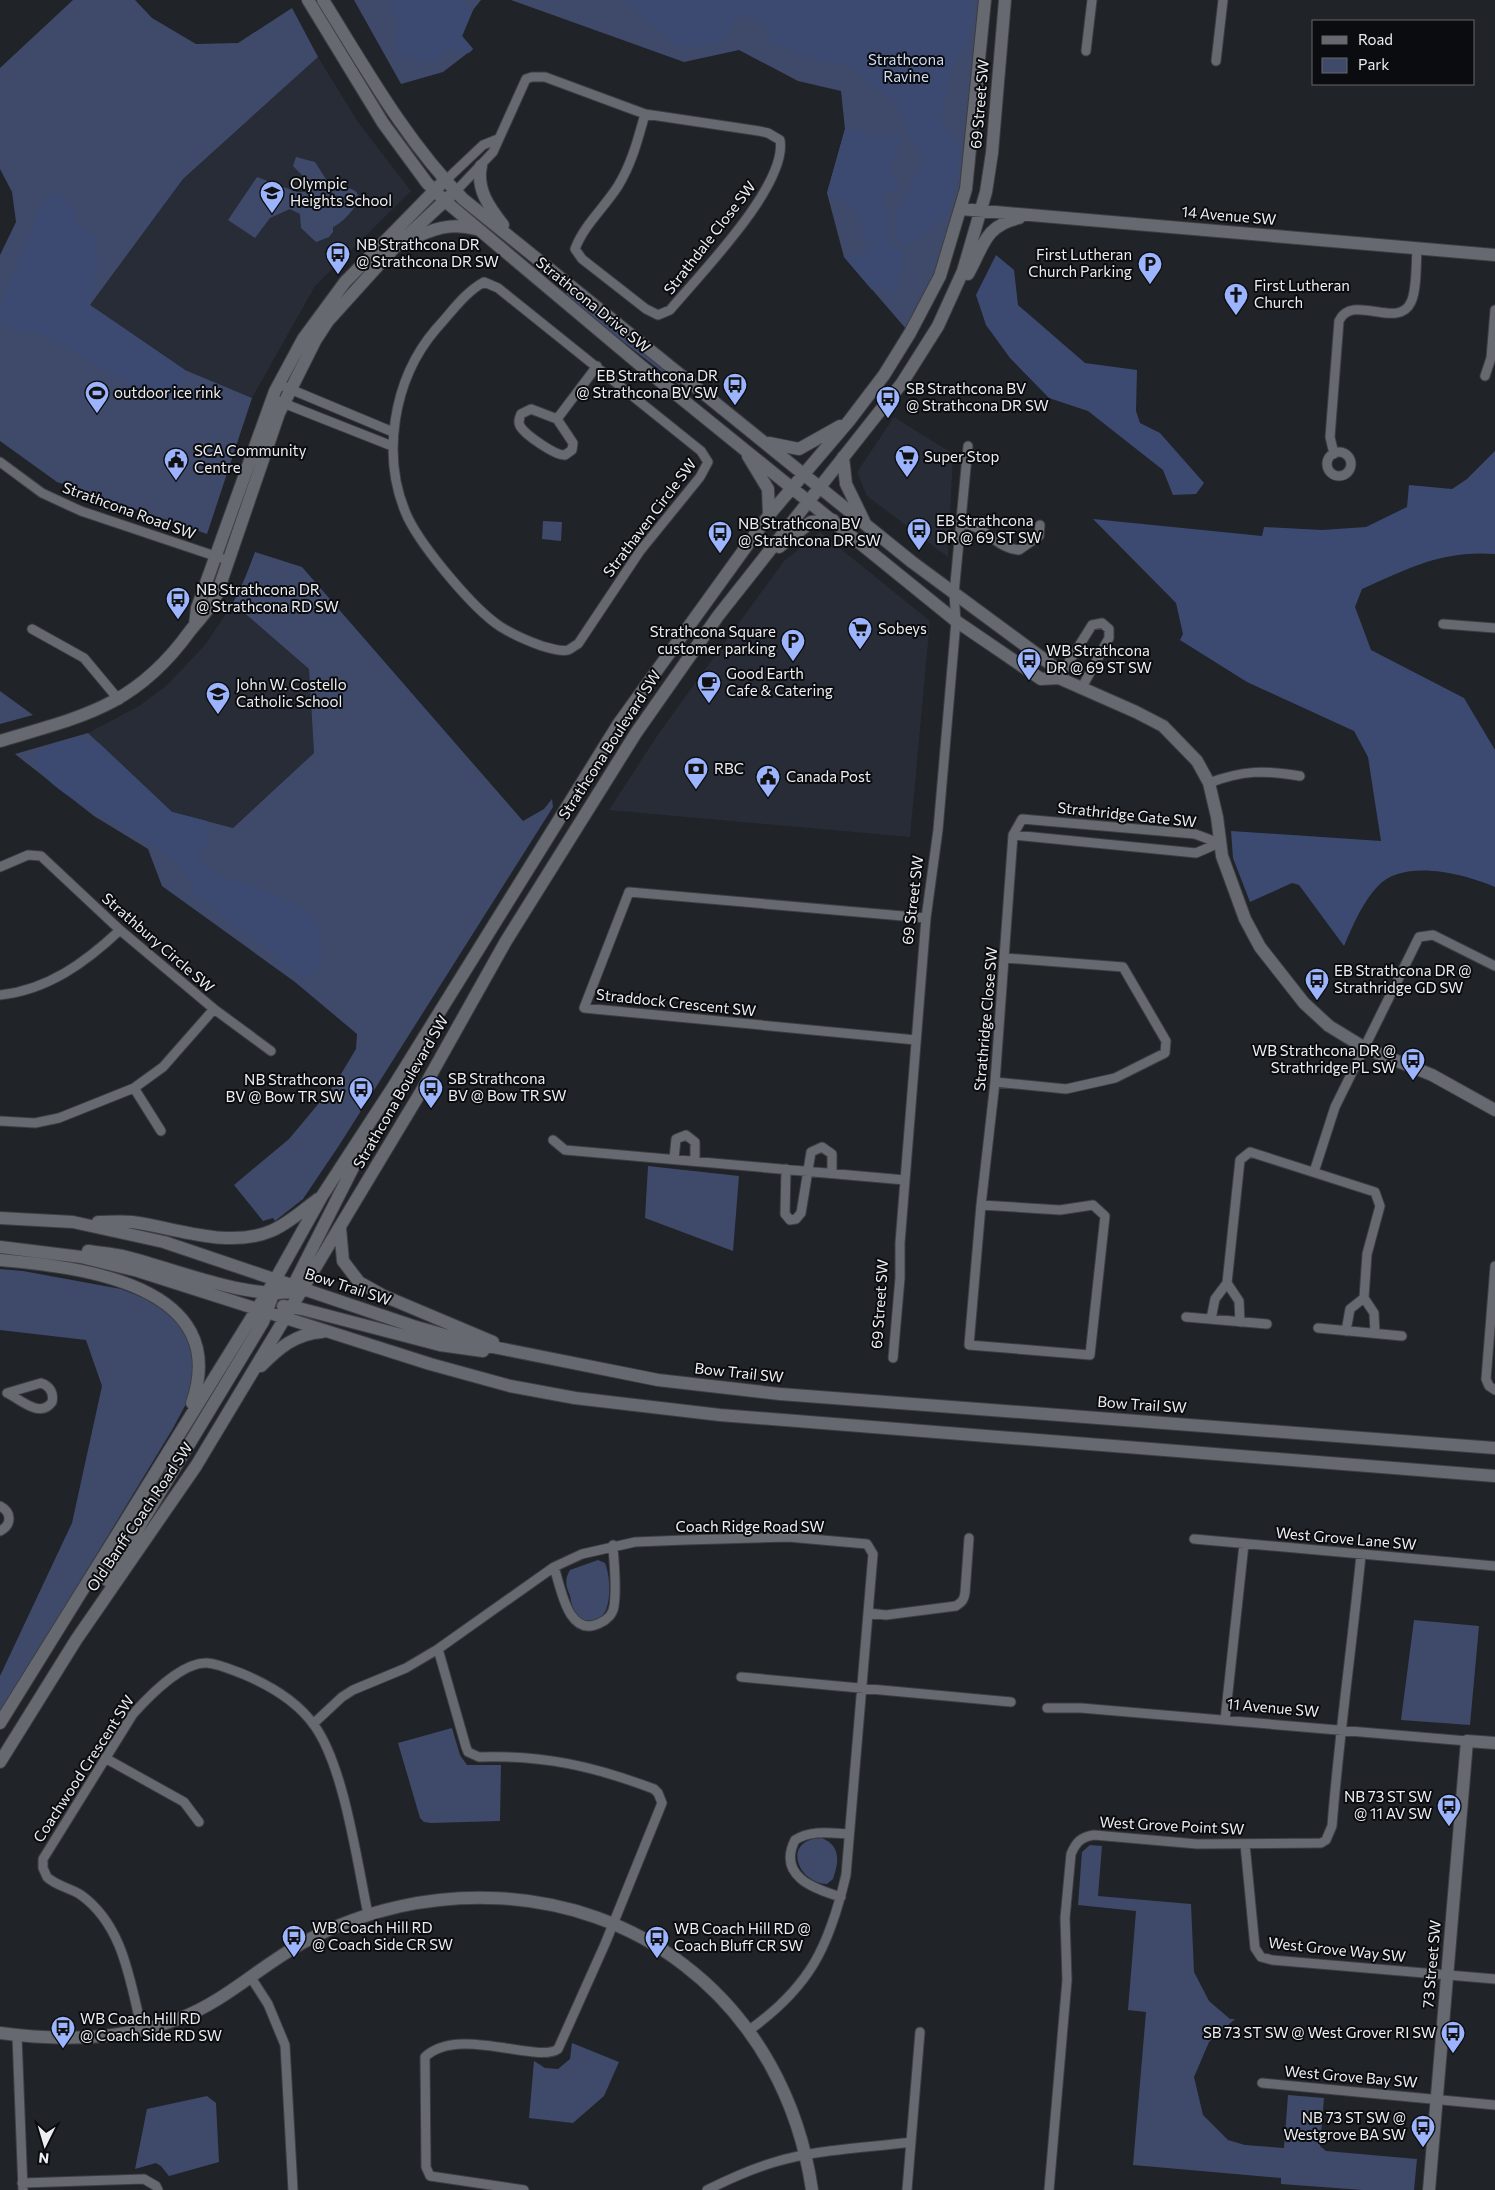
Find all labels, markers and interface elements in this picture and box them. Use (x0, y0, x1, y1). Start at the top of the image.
legend (1312, 20, 1475, 85)
text: Road (1358, 30, 1393, 48)
park label: Strathcona Ravine (868, 50, 944, 85)
text: Park (1358, 55, 1389, 73)
street label: 69 Street SW (966, 58, 992, 150)
place label: Olympic Heights School (290, 174, 392, 209)
street label: Strathdale Close SW (659, 177, 759, 298)
school or university icon: Olympic Heights School (259, 180, 285, 214)
street label: 14 Avenue SW (1181, 202, 1277, 228)
place label: NB Strathcona DR @ Strathcona DR SW (356, 235, 499, 270)
bus stop icon: NB Strathcona DR @ Strathcona DR SW (325, 241, 351, 275)
place label: First Lutheran Church Parking (1028, 245, 1132, 280)
parking icon: First Lutheran Church Parking (1137, 251, 1163, 285)
street label: Strathcona Drive SW (533, 253, 654, 356)
place label: First Lutheran Church (1254, 276, 1350, 311)
church icon: First Lutheran Church (1223, 282, 1249, 316)
place label: EB Strathcona DR @ Strathcona BV SW (576, 366, 718, 401)
bus stop icon: EB Strathcona DR @ Strathcona BV SW (722, 372, 748, 406)
place label: SB Strathcona BV @ Strathcona DR SW (906, 379, 1049, 414)
sports icon: outdoor ice rink (84, 380, 110, 414)
place label: outdoor ice rink (114, 383, 221, 401)
bus stop icon: SB Strathcona BV @ Strathcona DR SW (875, 385, 901, 419)
place label: SCA Community Centre (194, 441, 307, 476)
supermarket icon: Super Stop (894, 444, 920, 478)
public building icon: SCA Community Centre (163, 447, 189, 481)
place label: Super Stop (924, 447, 999, 465)
street label: Strathaven Circle SW (599, 455, 700, 580)
street label: Strathcona Road SW (60, 478, 198, 543)
place label: EB Strathcona DR @ 69 ST SW (936, 511, 1042, 546)
place label: NB Strathcona BV @ Strathcona DR SW (738, 514, 881, 549)
bus stop icon: EB Strathcona DR @ 69 ST SW (906, 517, 932, 551)
bus stop icon: NB Strathcona BV @ Strathcona DR SW (707, 520, 733, 554)
place label: NB Strathcona DR @ Strathcona RD SW (196, 580, 339, 615)
bus stop icon: NB Strathcona DR @ Strathcona RD SW (165, 586, 191, 620)
supermarket icon: Sobeys (847, 616, 873, 650)
place label: Sobeys (878, 619, 927, 637)
place label: Strathcona Square customer parking (650, 622, 776, 657)
parking icon: Strathcona Square customer parking (780, 628, 806, 662)
place label: WB Strathcona DR @ 69 ST SW (1046, 641, 1152, 676)
bus stop icon: WB Strathcona DR @ 69 ST SW (1016, 647, 1042, 681)
place label: Good Earth Cafe & Catering (726, 664, 833, 699)
street label: Strathcona Boulevard SW (554, 667, 664, 822)
cafe icon: Good Earth Cafe & Catering (696, 670, 722, 704)
place label: John W. Costello Catholic School (236, 675, 347, 710)
school or university icon: John W. Costello Catholic School (205, 681, 231, 715)
bank icon: RBC (683, 756, 709, 790)
place label: RBC (714, 759, 744, 777)
public building icon: Canada Post (755, 764, 781, 798)
place label: Canada Post (786, 767, 871, 785)
street label: Strathridge Gate SW (1057, 798, 1198, 830)
street label: 69 Street SW (898, 854, 926, 946)
street label: Strathbury Circle SW (99, 889, 218, 996)
street label: Strathridge Close SW (970, 946, 1000, 1092)
place label: EB Strathcona DR @ Strathridge GD SW (1334, 961, 1472, 996)
bus stop icon: EB Strathcona DR @ Strathridge GD SW (1304, 967, 1330, 1001)
street label: Straddock Crescent SW (595, 985, 757, 1019)
street label: Strathcona Boulevard SW (349, 1012, 451, 1171)
place label: WB Strathcona DR @ Strathridge PL SW (1252, 1041, 1396, 1076)
bus stop icon: WB Strathcona DR @ Strathridge PL SW (1400, 1047, 1426, 1081)
place label: SB Strathcona BV @ Bow TR SW (448, 1069, 567, 1104)
place label: NB Strathcona BV @ Bow TR SW (225, 1070, 344, 1105)
bus stop icon: SB Strathcona BV @ Bow TR SW (418, 1075, 444, 1109)
bus stop icon: NB Strathcona BV @ Bow TR SW (348, 1076, 374, 1110)
street label: 69 Street SW (867, 1258, 891, 1349)
street label: Bow Trail SW (303, 1264, 394, 1308)
street label: Bow Trail SW (694, 1358, 785, 1386)
street label: Bow Trail SW (1097, 1392, 1187, 1416)
street label: Old Banff Coach Road SW (83, 1439, 196, 1594)
street label: Coach Ridge Road SW (676, 1517, 825, 1535)
street label: West Grove Lane SW (1275, 1523, 1417, 1553)
street label: Coachwood Crescent SW (29, 1692, 137, 1845)
street label: 11 Avenue SW (1226, 1694, 1320, 1720)
place label: NB 73 ST SW @ 11 AV SW (1344, 1787, 1432, 1822)
bus stop icon: NB 73 ST SW @ 11 AV SW (1436, 1793, 1462, 1827)
street label: West Grove Point SW (1099, 1812, 1245, 1838)
place label: WB Coach Hill RD @ Coach Side CR SW (312, 1918, 453, 1953)
place label: WB Coach Hill RD @ Coach Bluff CR SW (674, 1919, 811, 1954)
street label: 73 Street SW (1418, 1919, 1444, 2009)
bus stop icon: WB Coach Hill RD @ Coach Side CR SW (281, 1924, 307, 1958)
bus stop icon: WB Coach Hill RD @ Coach Bluff CR SW (644, 1925, 670, 1959)
street label: West Grove Way SW (1267, 1933, 1407, 1965)
place label: WB Coach Hill RD @ Coach Side RD SW (80, 2009, 222, 2044)
bus stop icon: WB Coach Hill RD @ Coach Side RD SW (50, 2015, 76, 2049)
bus stop icon: SB 73 ST SW @ West Grover RI SW (1440, 2020, 1466, 2054)
place label: SB 73 ST SW @ West Grover RI SW (1203, 2023, 1436, 2041)
street label: West Grove Bay SW (1284, 2061, 1418, 2091)
place label: NB 73 ST SW @ Westgrove BA SW (1283, 2108, 1406, 2143)
bus stop icon: NB 73 ST SW @ Westgrove BA SW (1410, 2114, 1436, 2148)
north arrow (20, 2120, 70, 2170)
text: N (38, 2150, 50, 2167)

